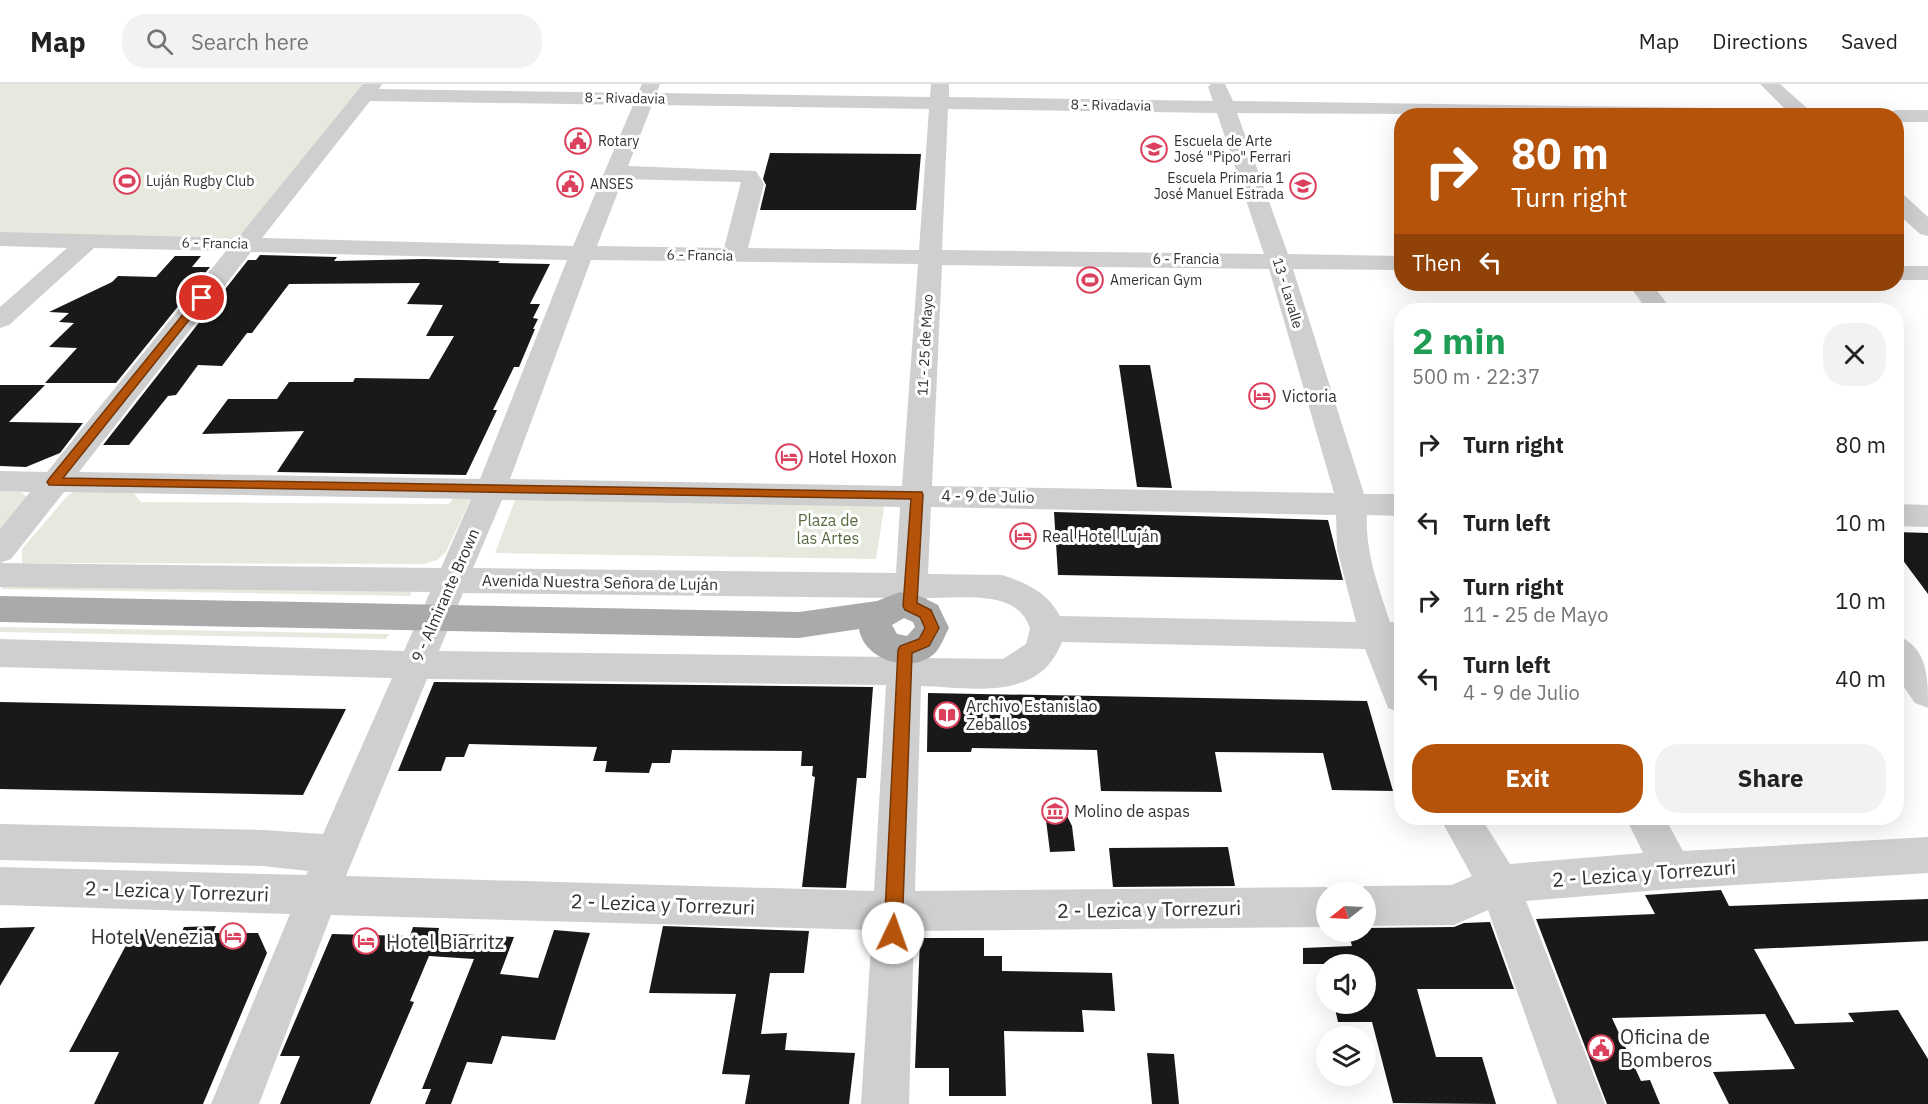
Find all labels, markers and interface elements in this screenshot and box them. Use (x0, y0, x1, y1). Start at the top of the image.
search box (122, 14, 542, 68)
text: Map (30, 23, 86, 60)
icon: search (143, 25, 176, 58)
text: Search here (191, 27, 309, 56)
text: Map (1639, 27, 1679, 55)
text: Directions (1712, 27, 1808, 55)
text: Saved (1841, 27, 1898, 55)
street label: 8 - Rivadavia (585, 88, 666, 108)
street label: 8 - Rivadavia (1071, 95, 1152, 115)
public building icon: Rotary (563, 126, 593, 156)
text: 80 m (1511, 126, 1609, 181)
place label: Rotary (598, 132, 639, 150)
place label: Escuela de Arte José "Pipo" Ferrari (1174, 132, 1291, 166)
icon: right (1412, 132, 1490, 210)
school or university icon: Escuela de Arte José "Pipo" Ferrari (1139, 134, 1169, 164)
sports icon: Luján Rugby Club (112, 166, 142, 196)
public building icon: ANSES (555, 169, 585, 199)
place label: Escuela Primaria 1 José Manuel Estrada (1154, 169, 1285, 203)
school or university icon: Escuela Primaria 1 José Manuel Estrada (1288, 171, 1318, 201)
place label: Luján Rugby Club (146, 172, 254, 190)
place label: ANSES (590, 175, 633, 193)
text: Turn right (1511, 179, 1628, 214)
street label: 6 - Francia (182, 233, 249, 253)
street label: 6 - Francia (667, 245, 734, 265)
icon: left (1474, 246, 1507, 279)
text: Then (1412, 248, 1462, 277)
street label: 6 - Francia (1153, 250, 1220, 268)
street label: 13 - Lavalle (1269, 256, 1307, 331)
sports icon: American Gym (1075, 265, 1105, 295)
place label: American Gym (1110, 271, 1202, 289)
pin (176, 272, 227, 323)
icon: arrive (185, 281, 218, 314)
street label: 11 - 25 de Mayo (913, 294, 937, 396)
text: 2 min (1412, 317, 1506, 364)
button: close (1823, 323, 1886, 386)
text: 500 m · 22:37 (1412, 363, 1540, 390)
hotel icon: Victoria (1247, 381, 1277, 411)
place label: Victoria (1282, 386, 1337, 406)
icon: right (1412, 428, 1445, 461)
text: Turn right (1463, 430, 1564, 459)
text: 80 m (1835, 430, 1886, 459)
hotel icon: Hotel Hoxon (774, 442, 804, 472)
place label: Hotel Hoxon (808, 447, 897, 467)
street label: 4 - 9 de Julio (941, 485, 1035, 507)
icon: left (1412, 506, 1445, 539)
text: Turn left (1463, 508, 1551, 537)
text: 10 m (1835, 508, 1886, 537)
park label: Plaza de las Artes (797, 510, 859, 548)
hotel icon: Real Hotel Luján (1008, 521, 1038, 551)
street label: 9 - Almirante Brown (407, 525, 483, 665)
place label: Real Hotel Luján (1042, 526, 1159, 546)
street label: Avenida Nuestra Señora de Luján (482, 570, 718, 594)
text: Turn right (1463, 572, 1564, 601)
icon: right (1412, 584, 1445, 617)
text: 10 m (1835, 586, 1886, 615)
text: 11 - 25 de Mayo (1463, 601, 1608, 628)
text: Turn left (1463, 650, 1551, 679)
icon: left (1412, 662, 1445, 695)
text: 40 m (1835, 664, 1886, 693)
text: 4 - 9 de Julio (1463, 679, 1580, 706)
place label: Archivo Estanislao Zeballos (966, 696, 1098, 734)
library icon: Archivo Estanislao Zeballos (932, 700, 962, 730)
button: Exit (1412, 744, 1643, 813)
button: Share (1655, 744, 1886, 813)
museum icon: Molino de aspas (1040, 796, 1070, 826)
place label: Molino de aspas (1074, 801, 1190, 821)
street label: 2 - Lezica y Torrezuri (1551, 853, 1737, 893)
street label: 2 - Lezica y Torrezuri (84, 874, 270, 908)
north arrow (1316, 882, 1376, 942)
map controls (1316, 882, 1376, 1086)
street label: 2 - Lezica y Torrezuri (570, 887, 756, 921)
street label: 2 - Lezica y Torrezuri (1057, 894, 1241, 924)
position arrow (861, 901, 925, 965)
hotel icon: Hotel Venezia (218, 921, 248, 951)
place label: Hotel Venezia (91, 923, 214, 950)
hotel icon: Hotel Biarritz (351, 926, 381, 956)
place label: Hotel Biarritz (386, 928, 504, 955)
button: sound (1316, 954, 1376, 1014)
place label: Oficina de Bomberos (1620, 1023, 1712, 1073)
button: layers (1316, 1026, 1376, 1086)
public building icon: Oficina de Bomberos (1586, 1033, 1616, 1063)

